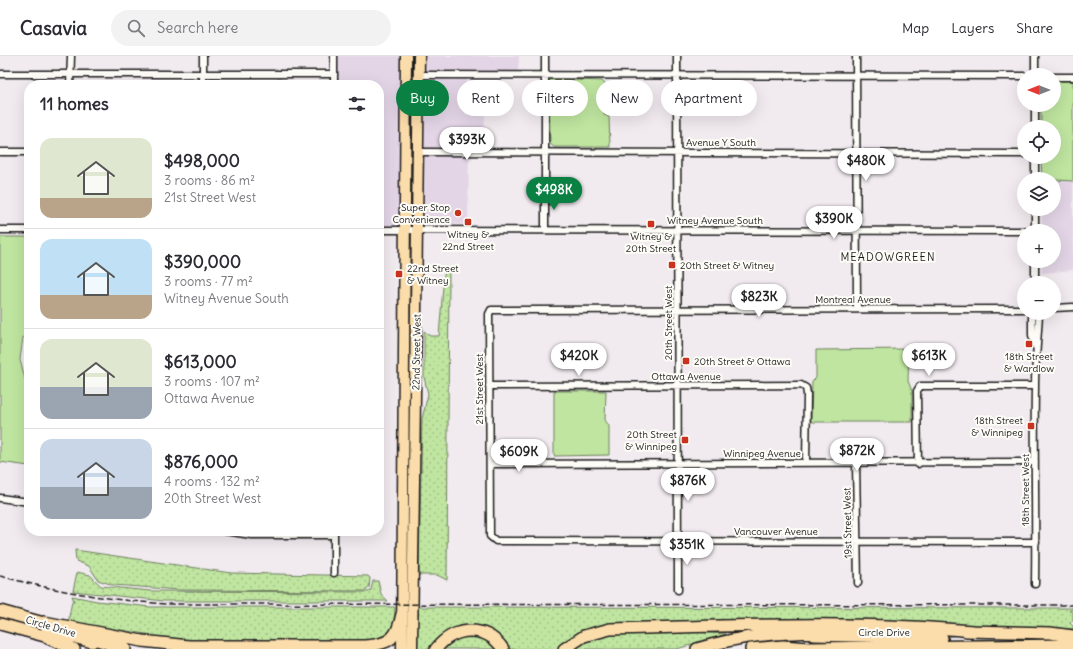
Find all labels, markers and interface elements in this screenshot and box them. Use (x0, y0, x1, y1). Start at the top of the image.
search box (111, 10, 391, 46)
text: Casavia (20, 16, 87, 40)
icon: search (125, 17, 147, 39)
text: Search here (157, 18, 238, 37)
text: Map (902, 19, 929, 37)
text: Layers (951, 19, 994, 37)
text: Share (1016, 19, 1053, 37)
north arrow (1017, 68, 1061, 112)
map controls (1017, 68, 1061, 320)
chip: Buy (396, 80, 449, 116)
chip: Rent (457, 80, 514, 116)
chip: Filters (522, 80, 588, 116)
chip: New (596, 80, 653, 116)
chip: Apartment (661, 80, 757, 116)
text: 11 homes (40, 93, 109, 115)
icon: filters (346, 93, 368, 115)
button: locate (1017, 120, 1061, 164)
pin: $393K (439, 127, 495, 161)
text: $393K (448, 131, 486, 148)
street label: Avenue Y South (686, 136, 756, 149)
pin: $480K (838, 148, 894, 182)
text: $498,000 (164, 150, 240, 172)
text: $480K (847, 152, 885, 169)
icon: home (72, 154, 120, 202)
text: 3 rooms · 86 m² (164, 172, 255, 189)
button: layers (1017, 172, 1061, 216)
pin: $498K (526, 177, 582, 211)
text: $498K (535, 181, 573, 198)
text: 21st Street West (164, 189, 256, 206)
place label: Super Stop Convenience (392, 201, 450, 226)
pin: $390K (806, 206, 862, 240)
marker: Super Stop Convenience (453, 208, 463, 218)
text: $390K (815, 210, 853, 227)
street label: Witney Avenue South (667, 214, 763, 227)
marker: Witney & 22nd Street (463, 217, 473, 227)
marker: Witney & 20th Street (646, 219, 656, 229)
button: + (1017, 224, 1061, 268)
place label: Witney & 22nd Street (442, 228, 494, 253)
place label: Witney & 20th Street (626, 230, 677, 255)
district label: MEADOWGREEN (840, 250, 936, 264)
text: $390,000 (164, 251, 241, 273)
icon: home (72, 255, 120, 303)
place label: 20th Street & Witney (680, 259, 774, 272)
marker: 20th Street & Witney (667, 260, 677, 270)
place label: 22nd Street & Witney (407, 262, 459, 287)
marker: 22nd Street & Witney (394, 269, 404, 279)
text: 3 rooms · 77 m² (164, 273, 253, 290)
button: − (1017, 276, 1061, 320)
pin: $823K (731, 284, 787, 318)
street label: 20th Street West (662, 285, 675, 360)
text: $823K (740, 288, 778, 305)
text: Witney Avenue South (164, 290, 289, 307)
street label: Montreal Avenue (815, 293, 891, 306)
street label: 22nd Street West (409, 313, 424, 390)
marker: 18th Street & Wardlow (1024, 339, 1034, 349)
pin: $420K (551, 343, 607, 377)
pin: $613K (901, 343, 957, 377)
text: $420K (560, 347, 598, 364)
text: $613K (911, 347, 947, 364)
place label: 18th Street & Wardlow (1004, 350, 1054, 375)
text: $613,000 (164, 351, 237, 373)
street label: 21st Street West (473, 353, 486, 424)
icon: home (72, 355, 120, 403)
place label: 20th Street & Ottawa (694, 355, 791, 368)
marker: 20th Street & Ottawa (681, 356, 691, 366)
street label: Ottawa Avenue (651, 370, 721, 383)
text: 3 rooms · 107 m² (164, 373, 260, 390)
text: Ottawa Avenue (164, 390, 255, 407)
place label: 18th Street & Winnipeg (971, 414, 1024, 439)
marker: 18th Street & Winnipeg (1026, 421, 1036, 431)
place label: 20th Street & Winnipeg (625, 428, 678, 453)
marker: 20th Street & Winnipeg (680, 435, 690, 445)
pin: $872K (829, 438, 885, 472)
pin: $609K (491, 439, 547, 473)
text: $872K (839, 442, 875, 459)
text: $609K (500, 443, 538, 460)
street label: Winnipeg Avenue (723, 447, 801, 460)
text: $876,000 (164, 451, 238, 473)
street label: 18th Street West (1019, 453, 1032, 526)
icon: home (72, 455, 120, 503)
pin: $876K (660, 468, 716, 502)
text: $876K (670, 472, 706, 489)
text: 4 rooms · 132 m² (164, 473, 260, 490)
street label: 19st Street West (840, 487, 855, 559)
text: 20th Street West (164, 490, 261, 507)
street label: Vancouver Avenue (734, 525, 818, 538)
pin: $351K (659, 532, 715, 566)
text: $351K (669, 536, 705, 553)
street label: Circle Drive (24, 613, 77, 640)
street label: Circle Drive (858, 626, 910, 639)

